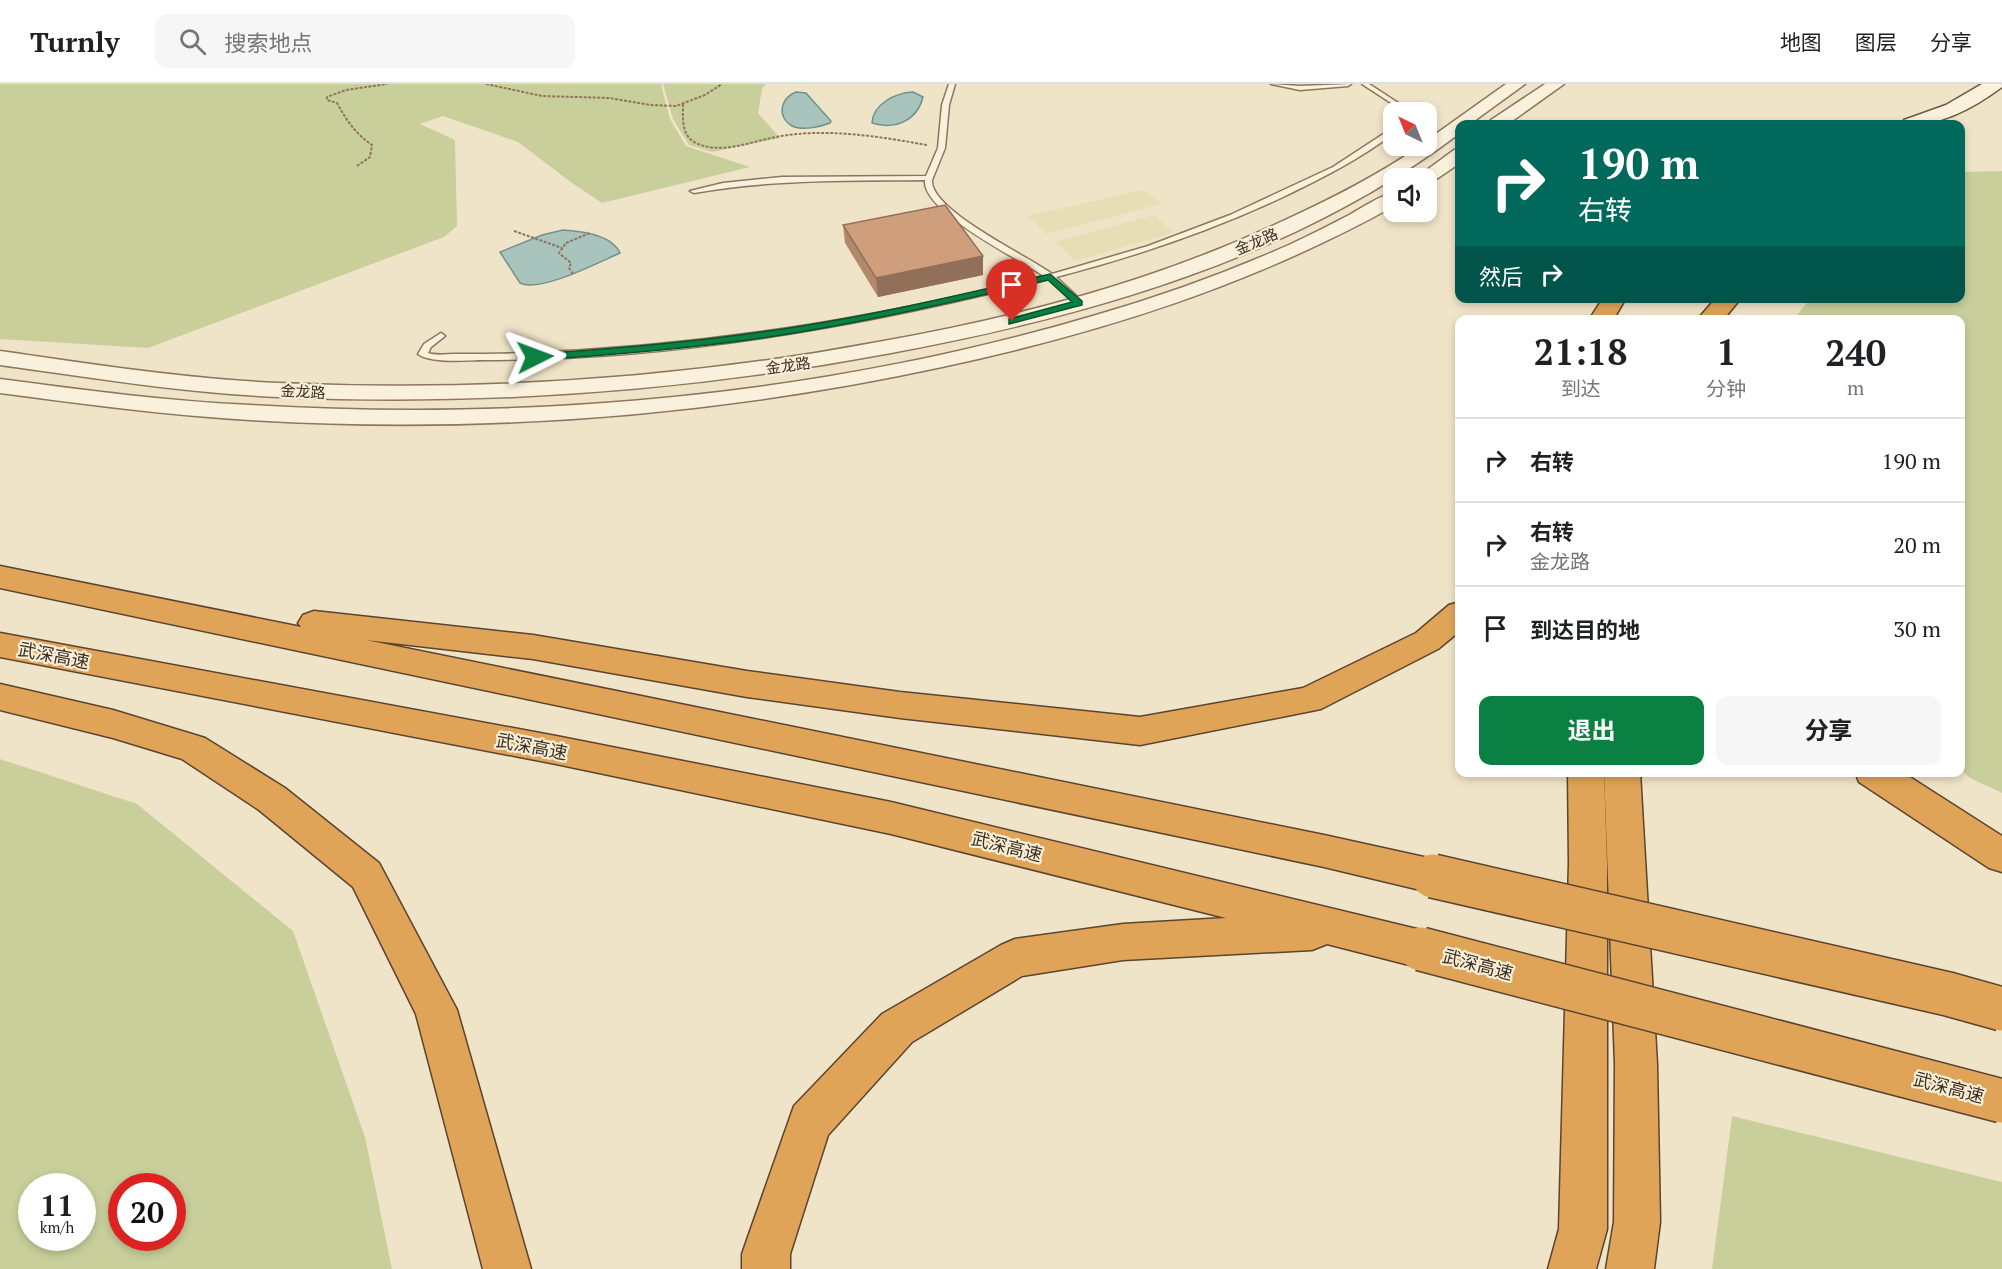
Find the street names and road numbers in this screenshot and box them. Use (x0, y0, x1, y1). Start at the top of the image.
street label: 金龙路 (1231, 223, 1281, 259)
street label: 金龙路 (764, 352, 812, 378)
street label: 金龙路 (280, 380, 326, 402)
street label: 武深高速 (16, 636, 92, 674)
street label: 武深高速 (494, 727, 570, 765)
street label: 武深高速 (969, 826, 1045, 866)
street label: 武深高速 (1440, 943, 1516, 985)
street label: 武深高速 (1911, 1066, 1987, 1108)

